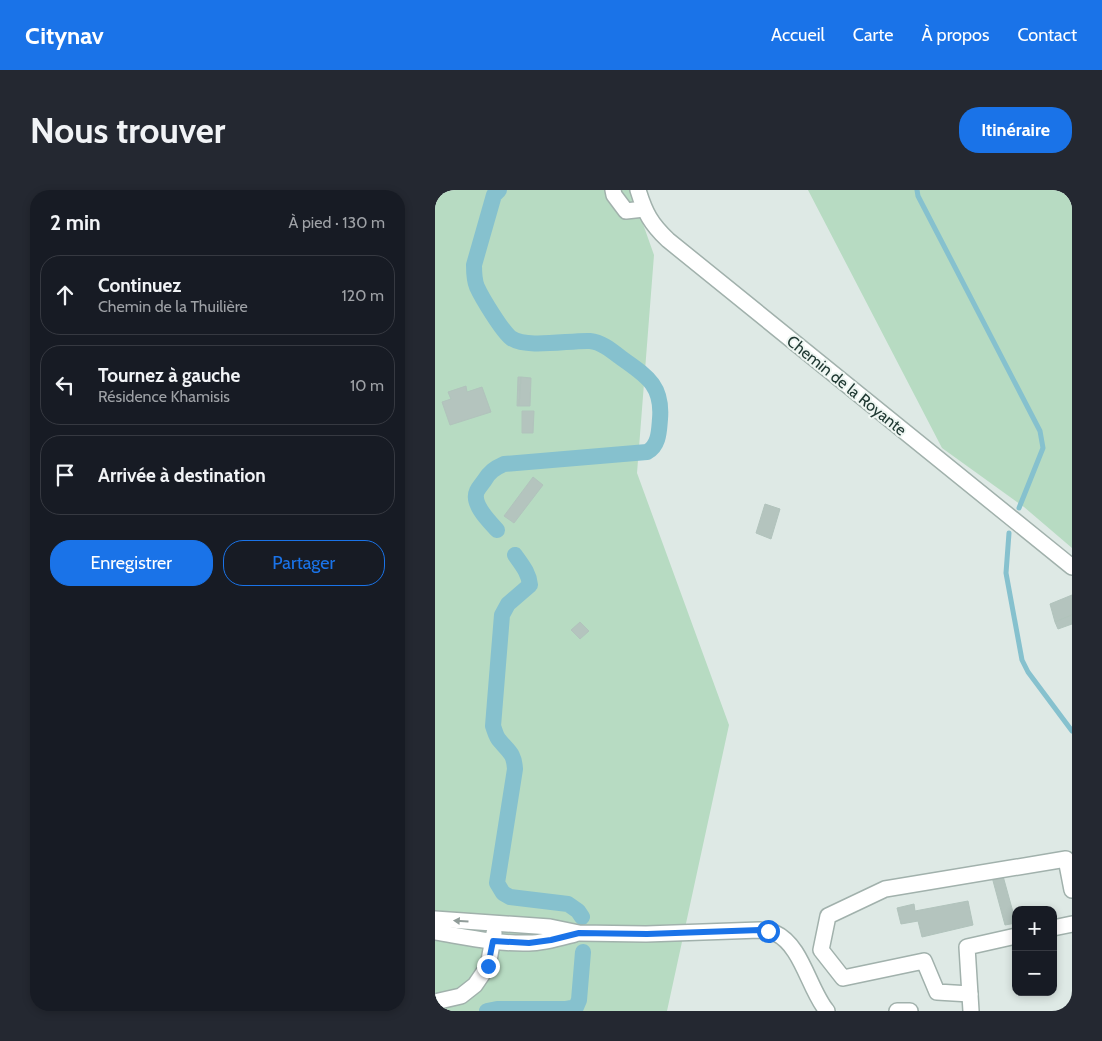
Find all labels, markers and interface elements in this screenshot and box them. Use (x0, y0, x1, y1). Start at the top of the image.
text: Citynav (25, 21, 104, 50)
text: Accueil (771, 24, 825, 46)
text: Carte (853, 24, 893, 46)
text: À propos (921, 24, 989, 46)
text: Contact (1017, 24, 1077, 46)
button: Itinéraire (959, 107, 1072, 153)
text: Nous trouver (30, 109, 225, 152)
text: 2 min (50, 210, 101, 235)
text: À pied · 130 m (288, 213, 385, 232)
text: Continuez (98, 274, 181, 297)
icon: ahead (51, 281, 79, 309)
text: 120 m (342, 286, 384, 305)
text: Chemin de la Thuilière (98, 297, 248, 316)
street label: Chemin de la Royante (783, 331, 910, 439)
text: Tournez à gauche (98, 364, 240, 387)
icon: left (51, 371, 79, 399)
text: 10 m (350, 376, 384, 395)
text: Résidence Khamisis (98, 387, 230, 406)
icon: arrive (51, 461, 79, 489)
text: Arrivée à destination (98, 464, 266, 487)
button: Enregistrer (50, 540, 213, 586)
button: Partager (223, 540, 385, 586)
map controls (1012, 906, 1057, 996)
button: + (1012, 906, 1057, 951)
one-way arrow (452, 916, 468, 924)
route start (757, 920, 780, 943)
button: − (1012, 951, 1057, 996)
route end (477, 955, 500, 978)

